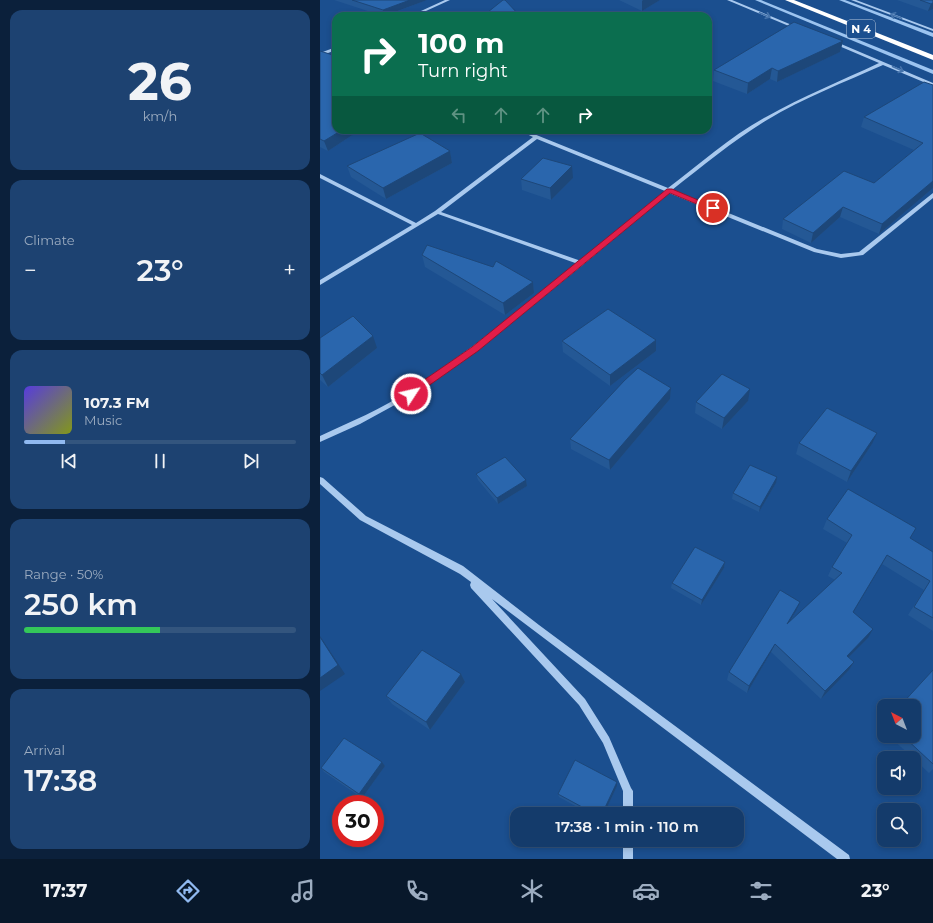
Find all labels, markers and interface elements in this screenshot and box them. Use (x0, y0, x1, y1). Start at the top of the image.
one-way arrow (758, 11, 770, 19)
one-way arrow (891, 12, 903, 20)
road number: N 4 (847, 20, 875, 38)
text: 100 m (418, 26, 504, 60)
icon: right (352, 28, 404, 80)
text: 26 (128, 50, 192, 113)
text: Turn right (418, 60, 508, 82)
one-way arrow (892, 66, 904, 73)
icon: left (448, 104, 470, 126)
icon: ahead (490, 104, 512, 126)
icon: ahead (532, 104, 554, 126)
icon: right (574, 104, 596, 126)
text: km/h (143, 108, 177, 124)
pin (696, 191, 730, 225)
icon: arrive (702, 197, 724, 219)
text: Climate (24, 232, 75, 248)
text: 23° (136, 252, 184, 289)
text: − (24, 257, 37, 284)
text: + (283, 257, 296, 284)
position arrow (390, 373, 432, 415)
text: 107.3 FM (84, 393, 150, 412)
text: Music (84, 412, 122, 428)
icon: previous (58, 450, 80, 472)
icon: pause (149, 450, 171, 472)
icon: next (240, 450, 262, 472)
text: Range · 50% (24, 566, 103, 582)
text: 250 km (24, 586, 138, 623)
north arrow (877, 699, 921, 743)
map controls (877, 699, 921, 847)
text: Arrival (24, 742, 65, 758)
button: sound (877, 751, 921, 795)
text: 17:38 (24, 762, 97, 799)
speed limit sign: 30 (332, 795, 384, 847)
button: search (877, 803, 921, 847)
text: 17:38 · 1 min · 110 m (555, 817, 699, 836)
icon: directions (174, 877, 202, 905)
icon: music (289, 877, 317, 905)
icon: phone (403, 877, 431, 905)
icon: climate (518, 877, 546, 905)
icon: car (632, 877, 660, 905)
icon: filters (747, 877, 775, 905)
text: 17:37 (43, 880, 87, 902)
text: 23° (861, 880, 890, 902)

